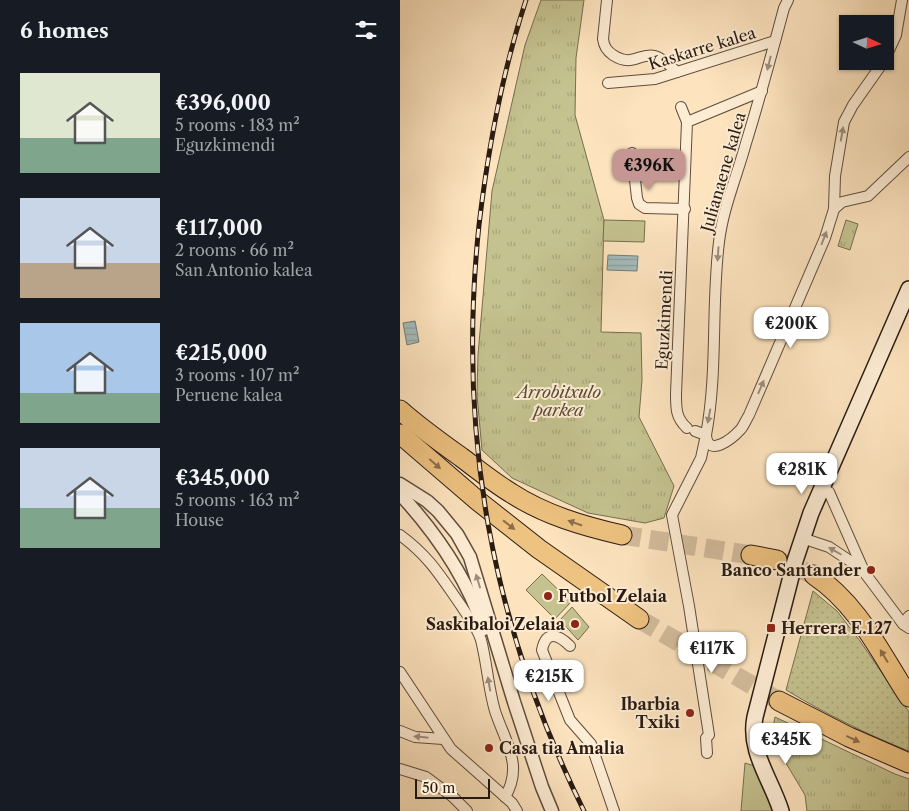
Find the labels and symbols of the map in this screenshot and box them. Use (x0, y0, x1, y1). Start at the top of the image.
north arrow (839, 15, 894, 70)
street label: Kaskarre kalea (646, 22, 759, 74)
one-way arrow (765, 56, 773, 71)
street label: Julianaene kalea (696, 109, 750, 237)
one-way arrow (839, 126, 847, 142)
pin: €396K (614, 148, 684, 191)
one-way arrow (820, 230, 828, 245)
one-way arrow (713, 246, 721, 262)
street label: Eguzkimendi (651, 269, 677, 371)
pin: €200K (756, 306, 826, 349)
one-way arrow (758, 380, 766, 395)
park label: Arrobitxulo parkea (514, 382, 601, 420)
one-way arrow (705, 408, 713, 424)
pin: €281K (767, 452, 837, 495)
one-way arrow (429, 458, 441, 470)
one-way arrow (502, 519, 515, 530)
one-way arrow (567, 519, 582, 527)
one-way arrow (828, 546, 841, 555)
place label: Banco Santander (721, 560, 861, 580)
marker: Banco Santander (865, 564, 877, 576)
one-way arrow (474, 574, 482, 589)
place label: Futbol Zelaia (558, 586, 668, 606)
marker: Futbol Zelaia (542, 590, 554, 602)
place label: Saskibaloi Zelaia (426, 614, 566, 634)
marker: Saskibaloi Zelaia (569, 618, 581, 630)
place label: Herrera E.127 (781, 618, 892, 638)
marker: Herrera E.127 (765, 622, 777, 634)
pin: €117K (677, 632, 747, 674)
one-way arrow (879, 649, 888, 662)
pin: €215K (514, 660, 584, 702)
one-way arrow (485, 676, 493, 692)
place label: Ibarbia Txiki (620, 694, 681, 732)
marker: Ibarbia Txiki (684, 707, 696, 719)
pin: €345K (751, 722, 821, 765)
one-way arrow (413, 733, 429, 741)
one-way arrow (846, 734, 861, 743)
place label: Casa tia Amalia (499, 738, 625, 758)
marker: Casa tia Amalia (483, 742, 495, 754)
scale bar (415, 776, 490, 799)

